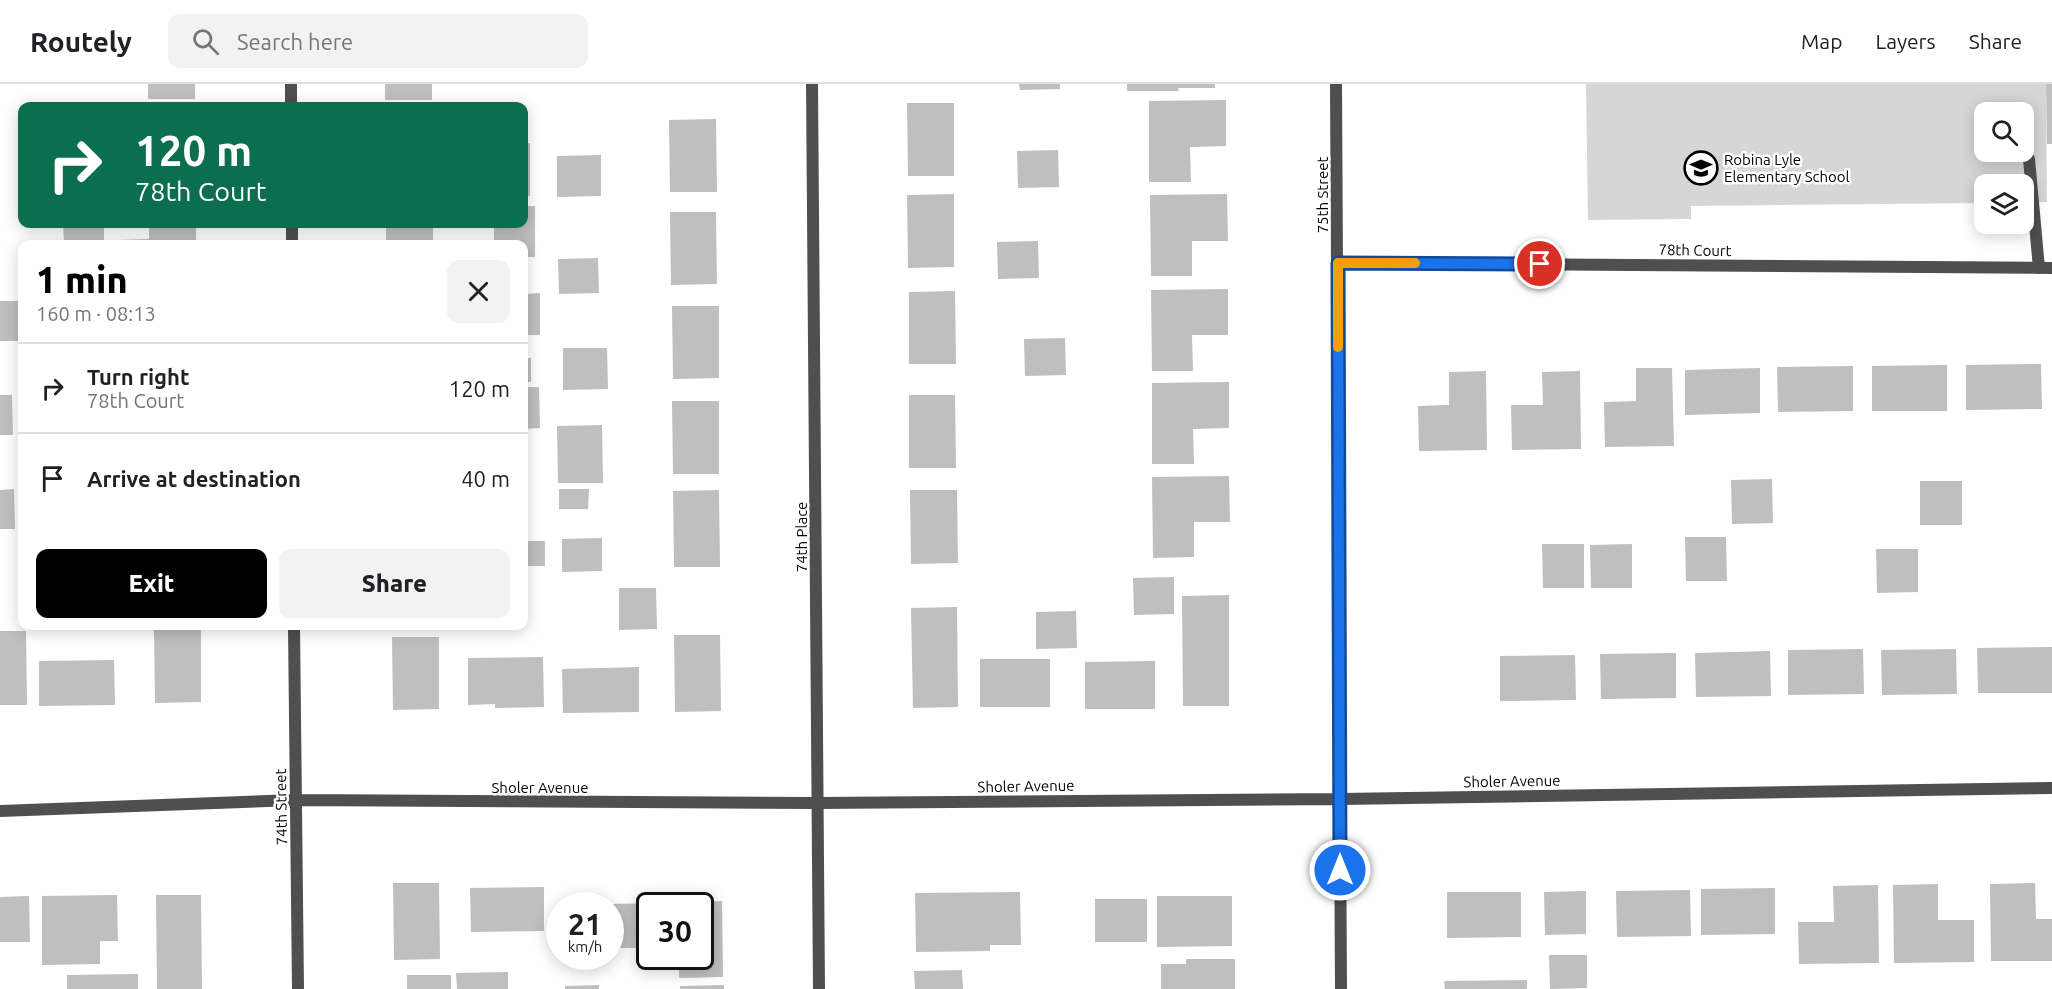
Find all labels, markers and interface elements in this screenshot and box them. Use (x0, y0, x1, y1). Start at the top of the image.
search box (168, 14, 588, 68)
icon: search (189, 25, 222, 58)
text: Routely (30, 26, 132, 57)
text: Search here (237, 29, 353, 54)
text: Map (1801, 29, 1842, 53)
text: Layers (1875, 29, 1936, 53)
text: Share (1969, 29, 2022, 53)
map controls (1974, 102, 2034, 234)
button: search (1974, 102, 2034, 162)
icon: right (36, 126, 114, 204)
text: 120 m (135, 127, 252, 174)
school or university icon: Robina Lyle Elementary School (1683, 150, 1719, 186)
place label: Robina Lyle Elementary School (1724, 151, 1850, 185)
street label: 75th Street (1314, 157, 1331, 233)
button: layers (1974, 174, 2034, 234)
text: 78th Court (135, 176, 266, 206)
pin (1514, 238, 1565, 289)
street label: 78th Court (1658, 241, 1732, 259)
icon: arrive (1523, 247, 1556, 280)
text: 1 min (36, 259, 128, 300)
button: close (447, 260, 510, 323)
text: 160 m · 08:13 (36, 302, 156, 325)
text: Turn right (87, 364, 189, 389)
icon: right (36, 372, 69, 405)
text: 120 m (449, 376, 510, 401)
text: 78th Court (87, 389, 184, 412)
icon: arrive (36, 462, 69, 495)
text: Arrive at destination (87, 466, 301, 491)
text: 40 m (461, 466, 510, 491)
street label: 74th Place (793, 502, 810, 572)
button: Exit (36, 549, 267, 618)
button: Share (279, 549, 510, 618)
street label: 74th Street (272, 768, 290, 845)
street label: Sholer Avenue (1463, 772, 1561, 790)
street label: Sholer Avenue (977, 777, 1075, 795)
street label: Sholer Avenue (491, 779, 589, 796)
position arrow (1308, 838, 1372, 902)
speed limit sign: 30 (636, 892, 714, 970)
text: 21 (568, 907, 602, 941)
text: km/h (568, 938, 602, 955)

